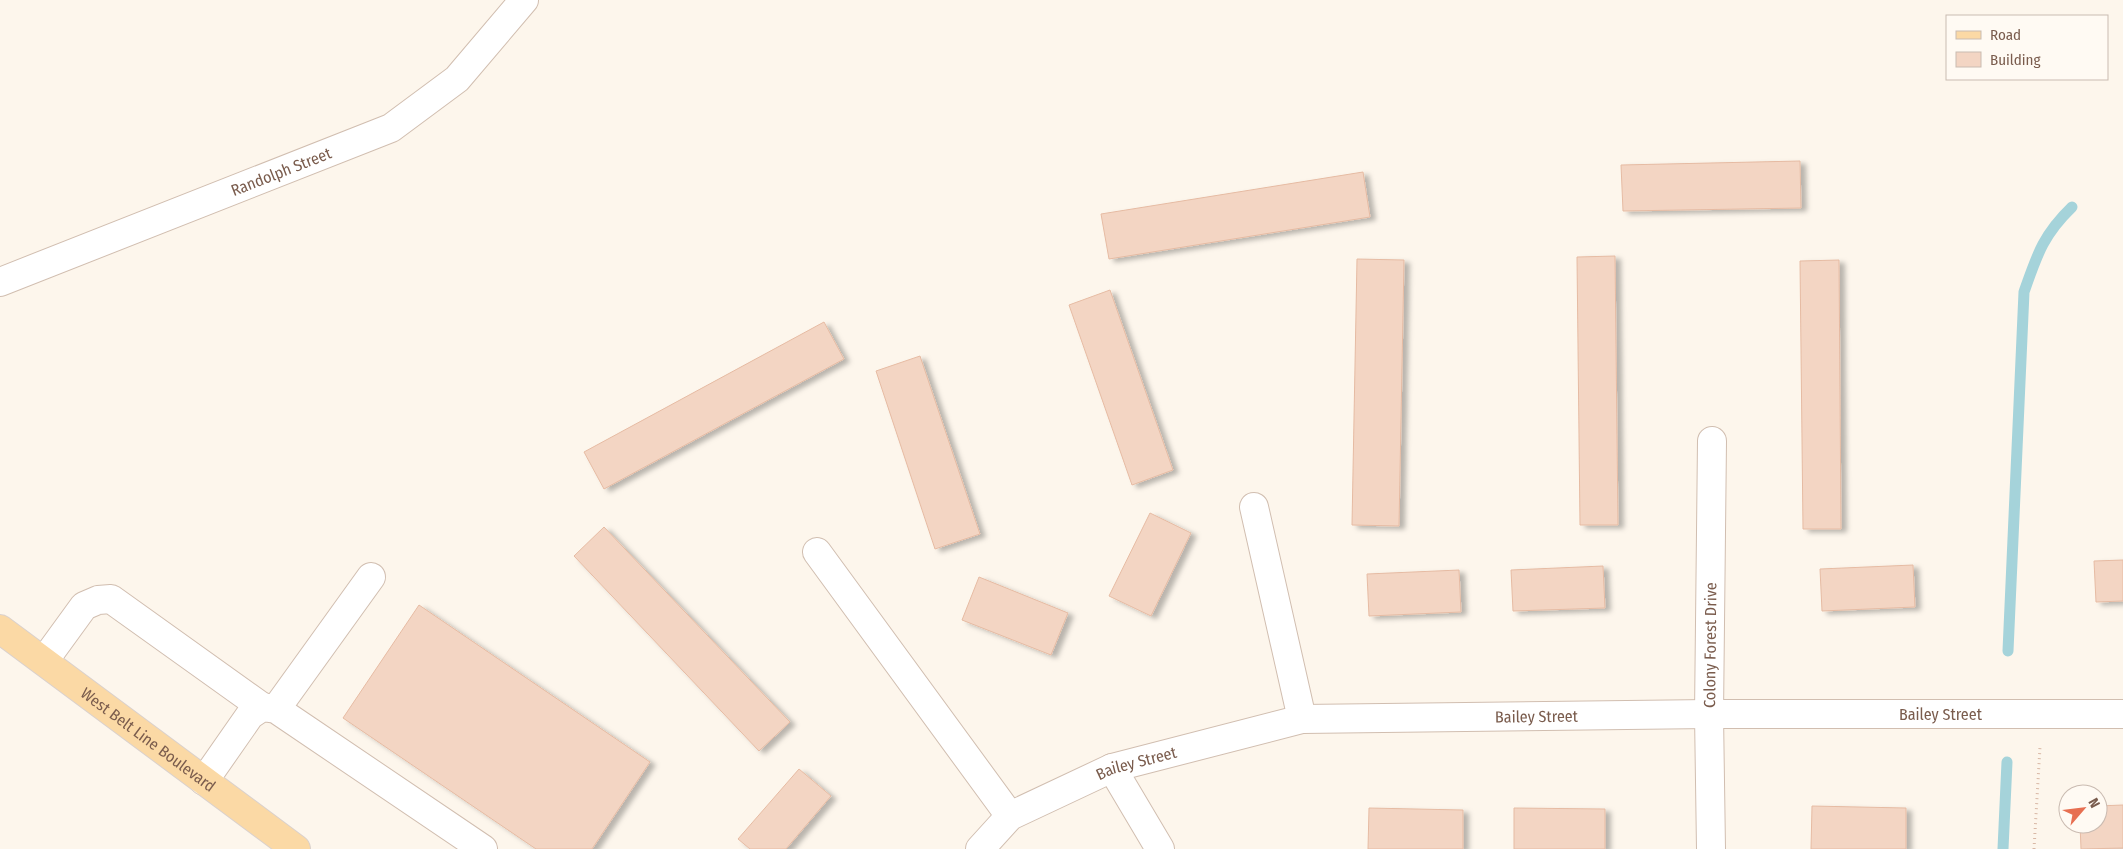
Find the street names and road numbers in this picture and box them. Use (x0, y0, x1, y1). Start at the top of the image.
street label: Randolph Street (228, 143, 335, 200)
street label: Colony Forest Drive (1700, 582, 1720, 708)
street label: West Belt Line Boulevard (77, 684, 219, 796)
street label: Bailey Street (1899, 705, 1983, 724)
street label: Bailey Street (1495, 707, 1579, 727)
street label: Bailey Street (1093, 743, 1179, 784)

